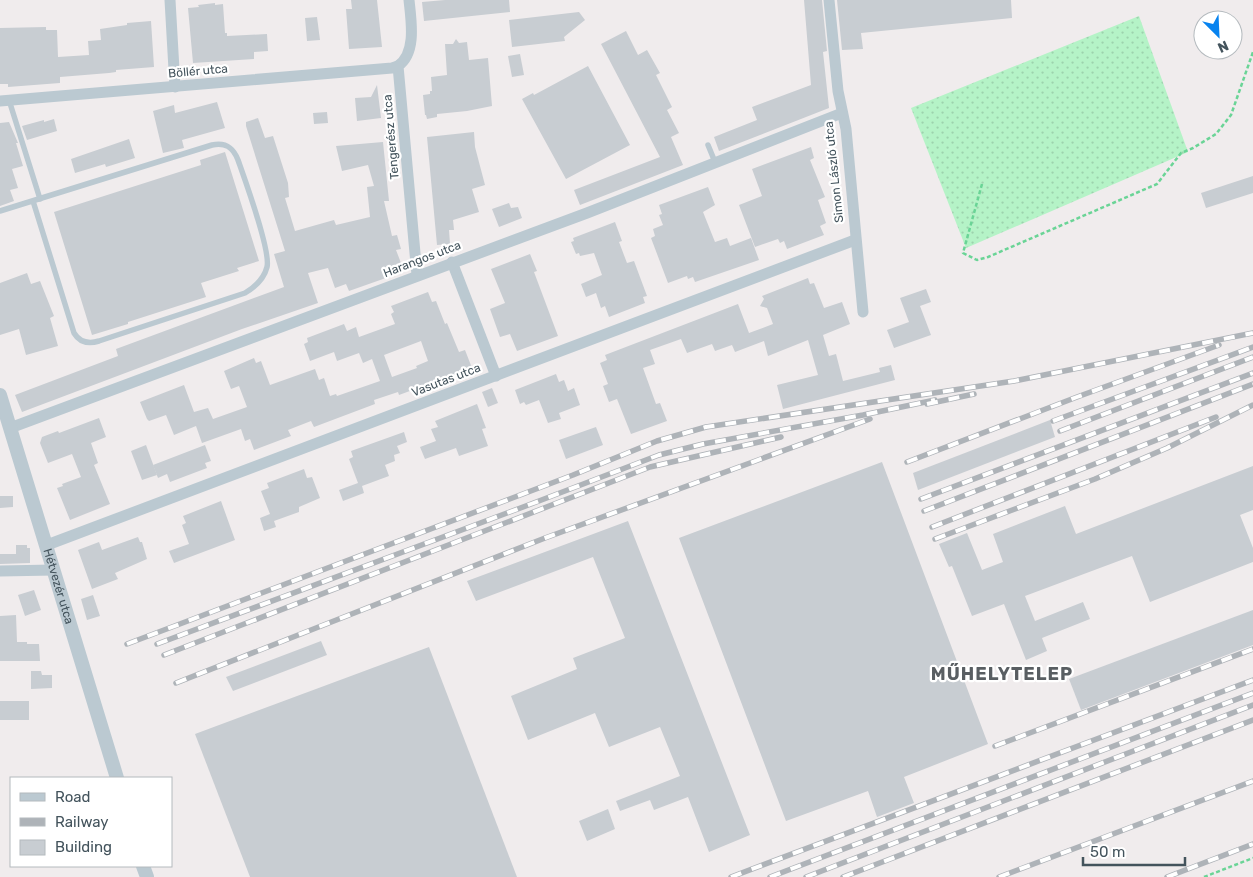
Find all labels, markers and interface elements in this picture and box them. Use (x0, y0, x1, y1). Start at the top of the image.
north arrow (1193, 10, 1243, 60)
text: N (1215, 37, 1231, 56)
street label: Böllér utca (168, 61, 228, 81)
street label: Tengerész utca (380, 94, 402, 180)
street label: Simon László utca (822, 121, 846, 223)
street label: Harangos utca (381, 238, 463, 280)
street label: Vasutas utca (410, 360, 482, 400)
street label: Hétvezér utca (40, 547, 77, 626)
district label: MŰHELYTELEP (931, 663, 1073, 685)
legend (10, 777, 172, 867)
text: Road (55, 788, 91, 806)
text: Railway (55, 813, 109, 831)
scale bar (1083, 834, 1186, 866)
text: Building (55, 838, 112, 856)
text: 50 m (1090, 843, 1125, 861)

